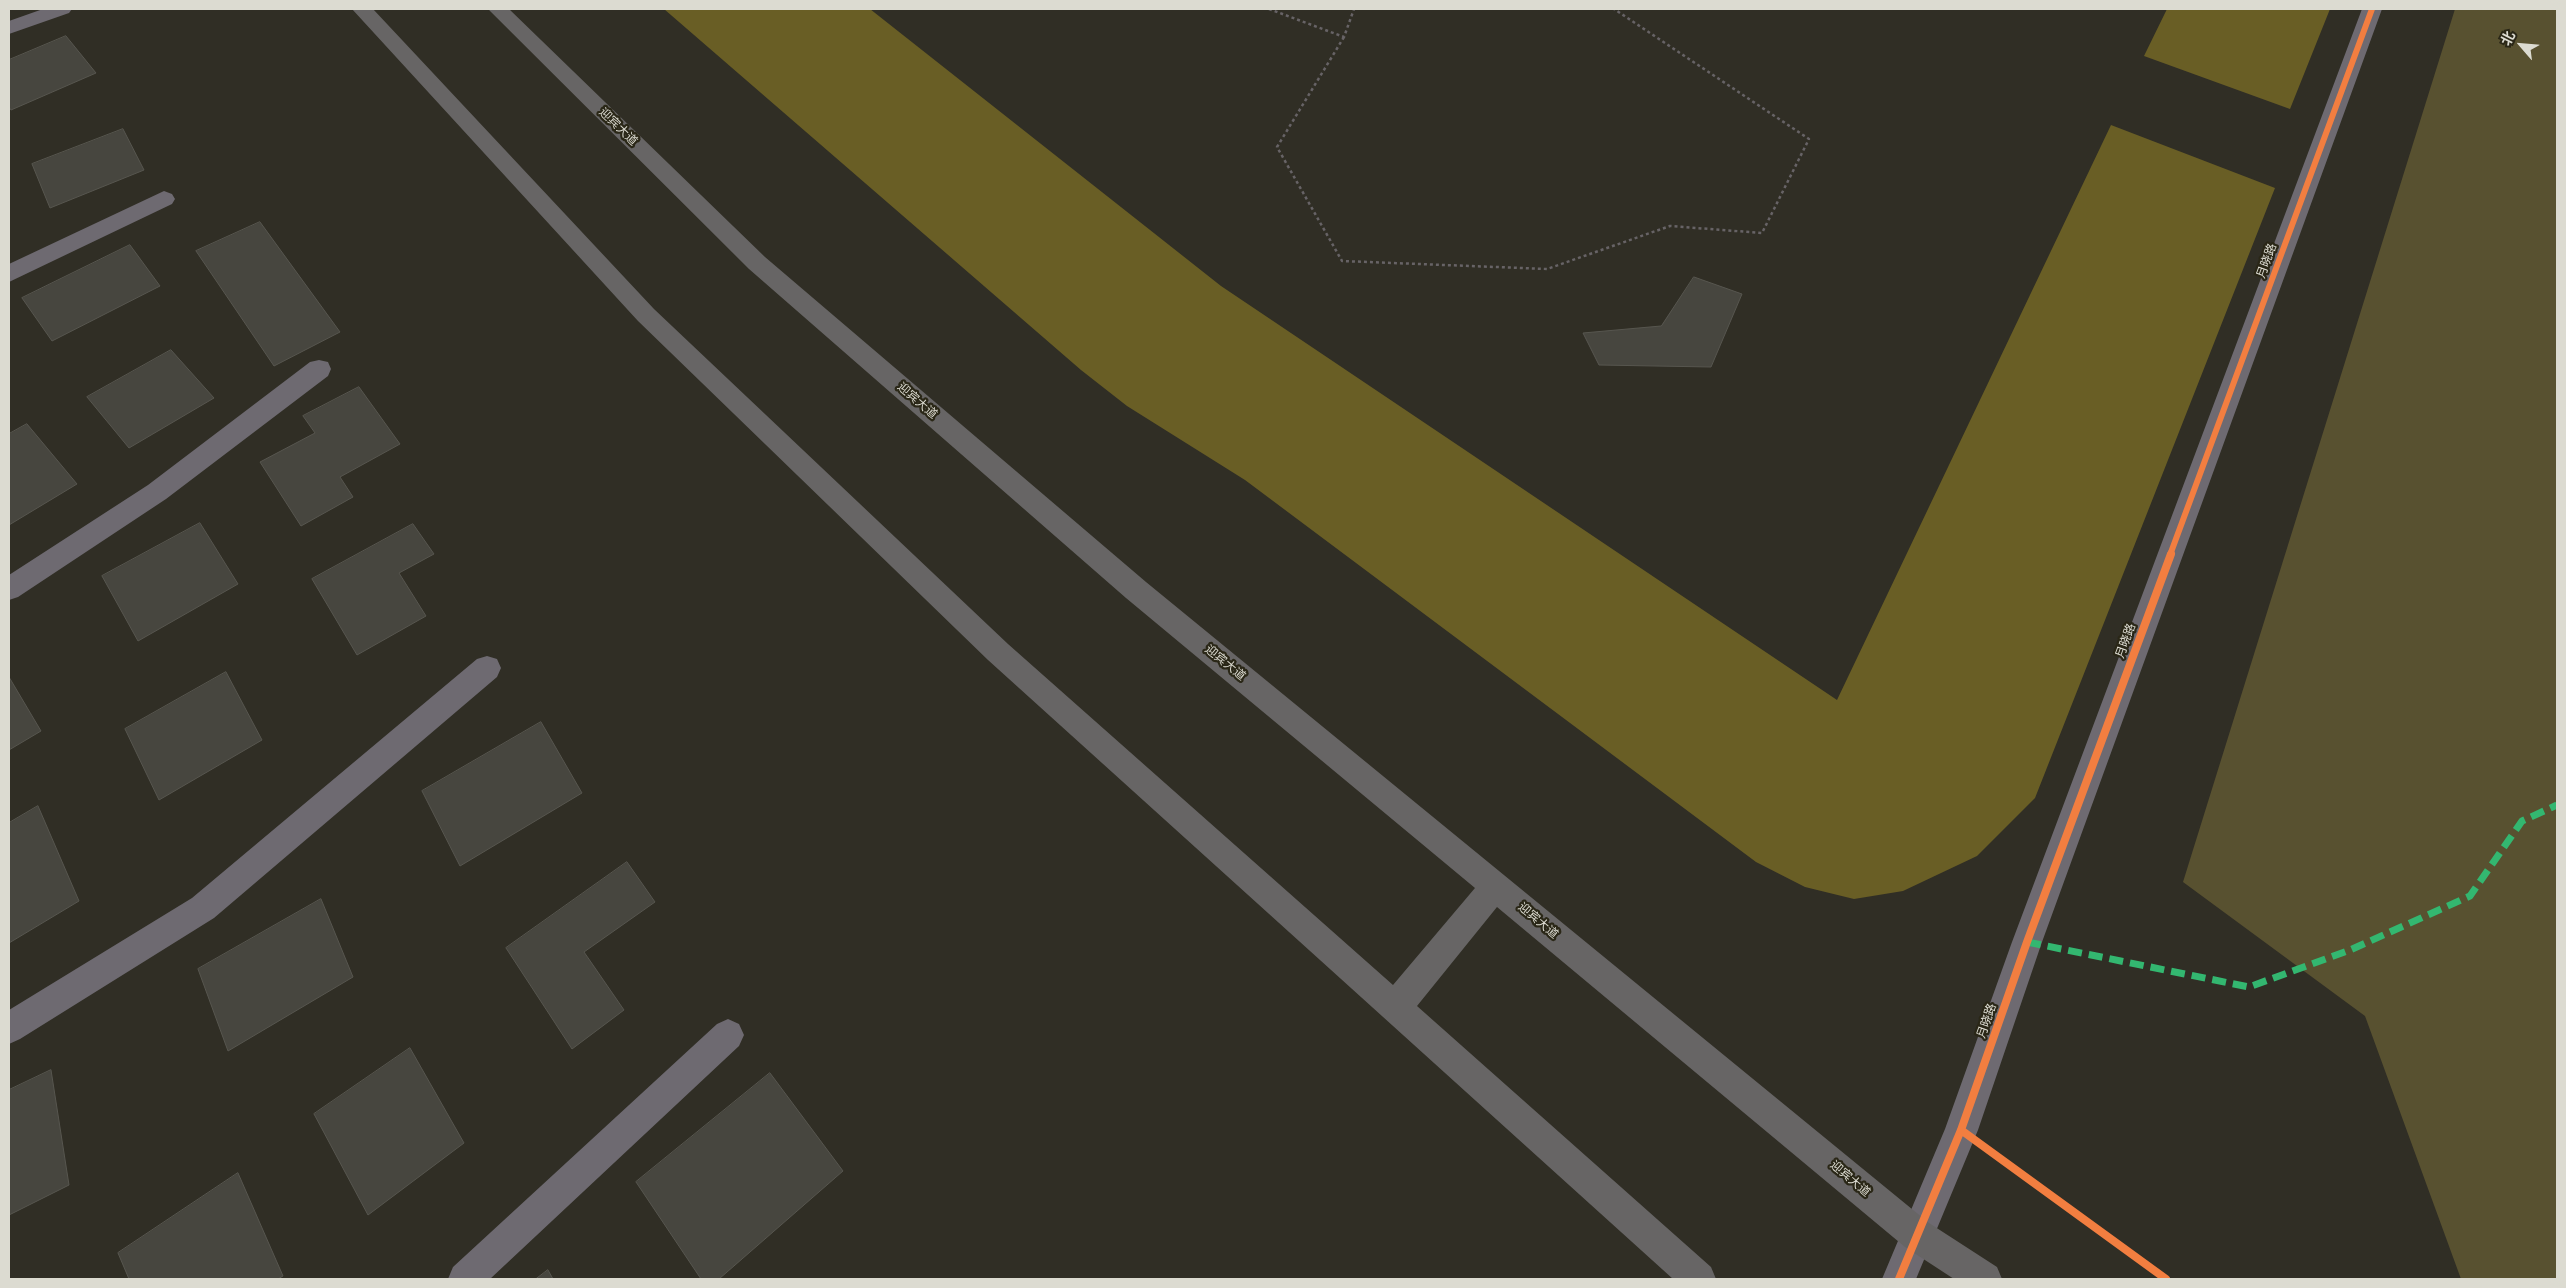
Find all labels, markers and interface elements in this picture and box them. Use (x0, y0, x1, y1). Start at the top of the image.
north arrow (2496, 20, 2546, 70)
text: 北 (2497, 28, 2518, 48)
street label: 迎宾大道 (596, 105, 640, 149)
street label: 月晓路 (2254, 242, 2280, 280)
street label: 迎宾大道 (894, 380, 940, 422)
street label: 月晓路 (2113, 622, 2139, 660)
street label: 迎宾大道 (1202, 642, 1248, 684)
street label: 迎宾大道 (1515, 900, 1561, 942)
street label: 月晓路 (1974, 1002, 2000, 1040)
street label: 迎宾大道 (1827, 1158, 1873, 1200)

